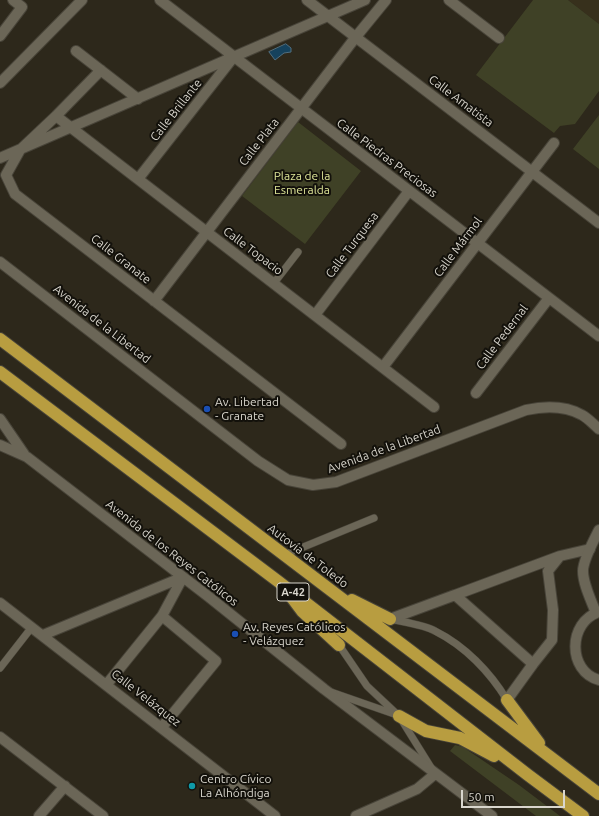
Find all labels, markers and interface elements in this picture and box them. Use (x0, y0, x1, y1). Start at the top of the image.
street label: Calle Amatista (426, 72, 496, 130)
street label: Calle Brillante (147, 76, 205, 144)
street label: Calle Plata (236, 115, 282, 169)
street label: Calle Piedras Preciosas (334, 116, 440, 200)
park label: Plaza de la Esmeralda (274, 169, 330, 197)
street label: Calle Turquesa (323, 209, 381, 281)
street label: Calle Mármol (431, 214, 485, 280)
street label: Calle Topacio (220, 224, 286, 278)
street label: Calle Granate (88, 231, 154, 287)
street label: Avenida de la Libertad (51, 282, 153, 366)
street label: Calle Pedernal (473, 302, 531, 372)
place label: Av. Libertad - Granate (215, 395, 279, 423)
marker: Av. Libertad - Granate (202, 404, 212, 414)
street label: Avenida de la Libertad (325, 422, 443, 476)
street label: Avenida de los Reyes Católicos (103, 497, 241, 609)
street label: Autovía de Toledo (265, 521, 351, 591)
road number: A-42 (277, 583, 309, 601)
place label: Av. Reyes Católicos - Velázquez (243, 620, 345, 648)
marker: Av. Reyes Católicos - Velázquez (230, 629, 240, 639)
street label: Calle Velázquez (109, 667, 183, 729)
place label: Centro Cívico La Alhóndiga (200, 772, 271, 800)
marker: Centro Cívico La Alhóndiga (187, 781, 197, 791)
scale bar (463, 782, 567, 808)
text: 50 m (468, 790, 495, 803)

